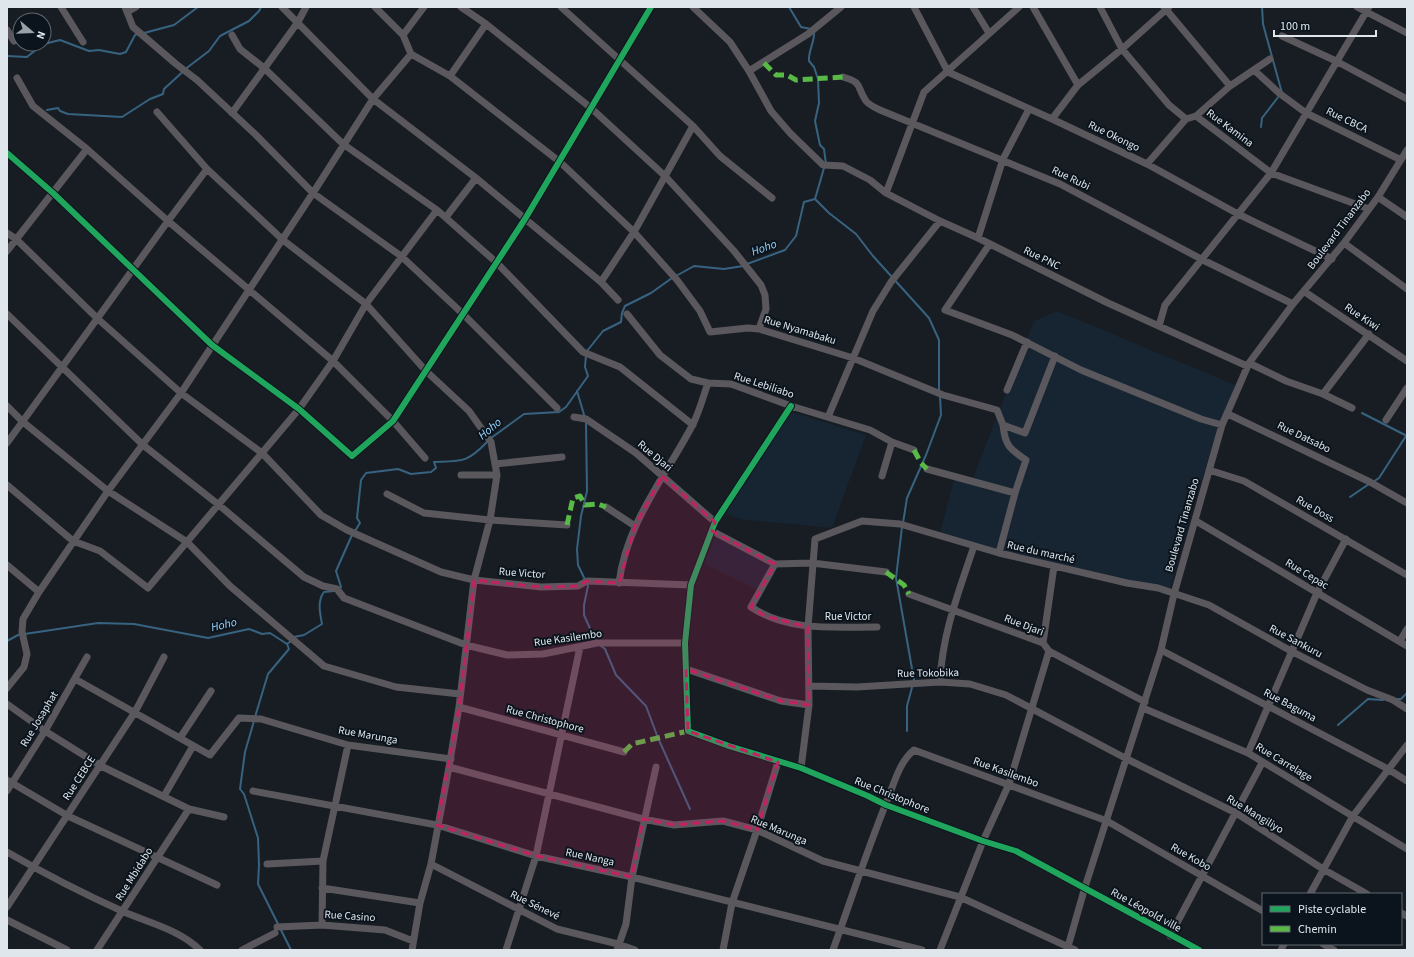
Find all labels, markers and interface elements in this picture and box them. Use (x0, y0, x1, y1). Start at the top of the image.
north arrow (12, 12, 52, 52)
scale bar (1274, 12, 1376, 38)
text: 100 m (1280, 18, 1310, 35)
text: N (33, 29, 49, 41)
street label: Rue CBCA (1324, 103, 1370, 137)
street label: Rue Kamina (1203, 105, 1257, 151)
street label: Rue Okongo (1086, 117, 1142, 155)
street label: Rue Rubi (1049, 162, 1093, 194)
street label: Boulevard Tinanzabo (1304, 186, 1374, 272)
water label: Hoho (749, 236, 779, 260)
street label: Rue PNC (1021, 243, 1063, 273)
street label: Rue Kiwi (1341, 300, 1383, 334)
street label: Rue Nyamabaku (762, 312, 838, 348)
street label: Rue Lebiliabo (732, 368, 796, 402)
water label: Hoho (475, 414, 505, 444)
street label: Rue Datsabo (1275, 418, 1333, 456)
street label: Rue Djari (634, 437, 676, 475)
street label: Boulevard Tinanzabo (1161, 476, 1203, 574)
street label: Rue Doss (1293, 492, 1337, 526)
street label: Rue du marché (1006, 537, 1077, 567)
street label: Rue Cepac (1282, 555, 1332, 593)
street label: Rue Victor (498, 564, 546, 582)
street label: Rue Victor (825, 609, 871, 624)
street label: Rue Djari (1002, 611, 1046, 639)
water label: Hoho (209, 614, 239, 636)
street label: Rue Sankuru (1267, 621, 1325, 661)
street label: Rue Kasilembo (533, 626, 603, 650)
street label: Rue Tokobika (897, 665, 959, 681)
street label: Rue Baguma (1261, 685, 1319, 725)
street label: Rue Josaphat (16, 688, 62, 750)
street label: Rue Christophore (505, 701, 586, 737)
street label: Rue Marunga (337, 722, 399, 748)
street label: Rue Carrelage (1253, 739, 1316, 785)
street label: Rue CEBCE (59, 753, 99, 803)
street label: Rue Kasilembo (971, 753, 1041, 791)
street label: Rue Christophore (852, 773, 932, 817)
street label: Rue Mangiliyo (1224, 791, 1286, 837)
street label: Rue Marunga (748, 811, 810, 849)
street label: Rue Kobo (1168, 839, 1214, 875)
street label: Rue Mbidabo (112, 844, 156, 904)
street label: Rue Nanga (564, 845, 616, 869)
street label: Rue Léopold ville (1108, 884, 1184, 936)
street label: Rue Sénevé (508, 887, 563, 924)
legend (1262, 893, 1402, 945)
text: Piste cyclable (1298, 901, 1366, 918)
street label: Rue Casino (324, 907, 376, 925)
text: Chemin (1298, 921, 1337, 938)

